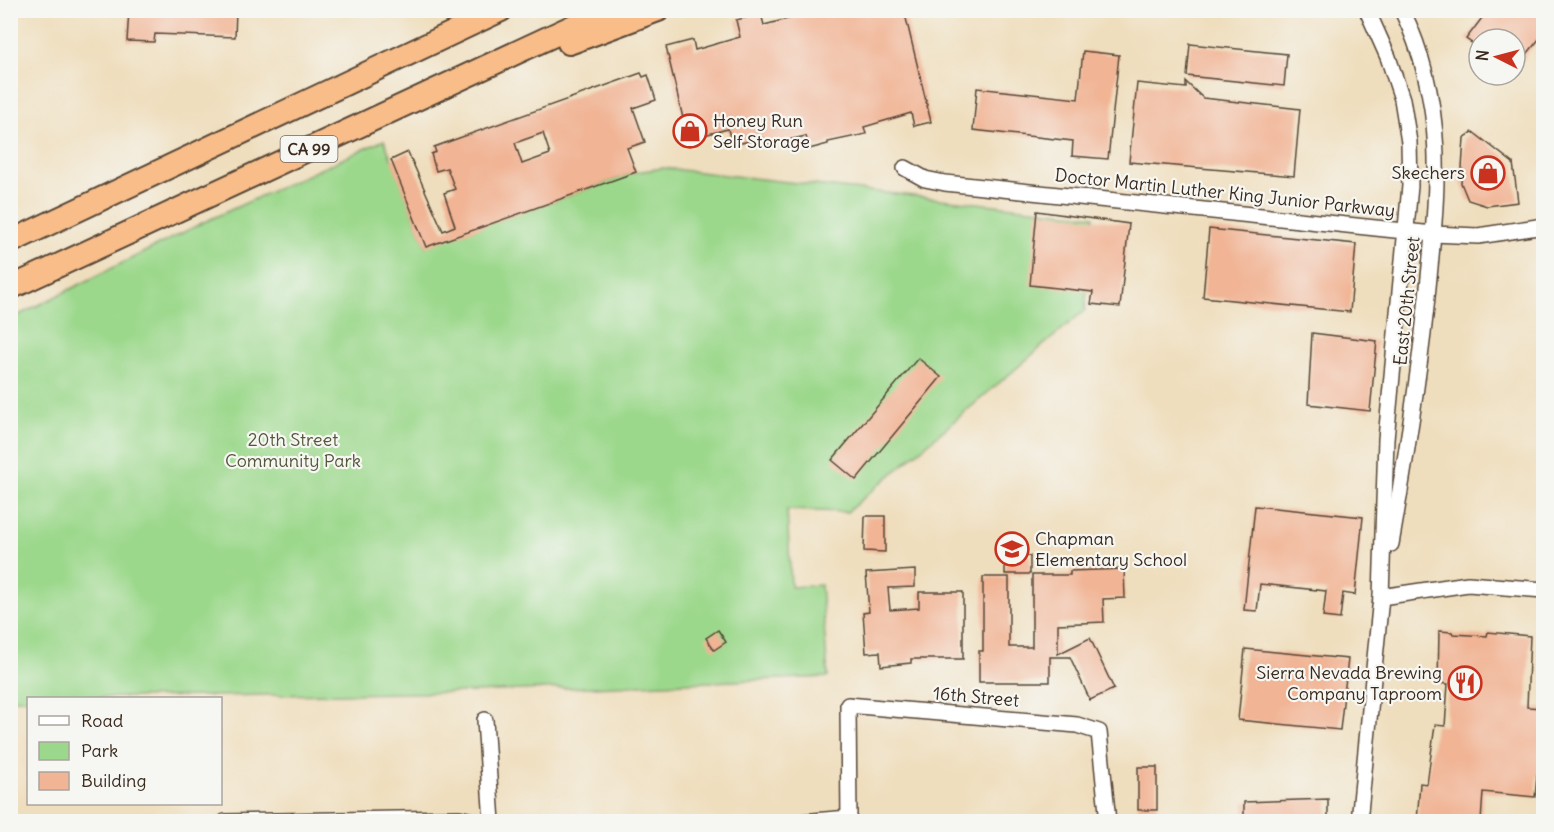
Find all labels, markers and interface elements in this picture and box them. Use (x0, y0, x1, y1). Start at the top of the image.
north arrow (1467, 27, 1527, 87)
text: N (1472, 49, 1493, 62)
place label: Honey Run Self Storage (713, 109, 810, 153)
shop icon: Honey Run Self Storage (672, 113, 708, 149)
road number: CA 99 (280, 136, 338, 162)
shop icon: Skechers (1470, 155, 1506, 191)
place label: Skechers (1391, 161, 1465, 184)
street label: Doctor Martin Luther King Junior Parkway (1054, 163, 1396, 222)
street label: East 20th Street (1388, 235, 1425, 367)
park label: 20th Street Community Park (225, 428, 361, 472)
place label: Chapman Elementary School (1035, 527, 1187, 571)
school or university icon: Chapman Elementary School (994, 531, 1030, 567)
place label: Sierra Nevada Brewing Company Taproom (1256, 661, 1442, 705)
restaurant icon: Sierra Nevada Brewing Company Taproom (1447, 665, 1483, 701)
street label: 16th Street (932, 681, 1020, 712)
legend (27, 697, 222, 805)
text: Road (81, 709, 124, 732)
text: Park (81, 739, 118, 762)
text: Building (81, 769, 146, 792)

